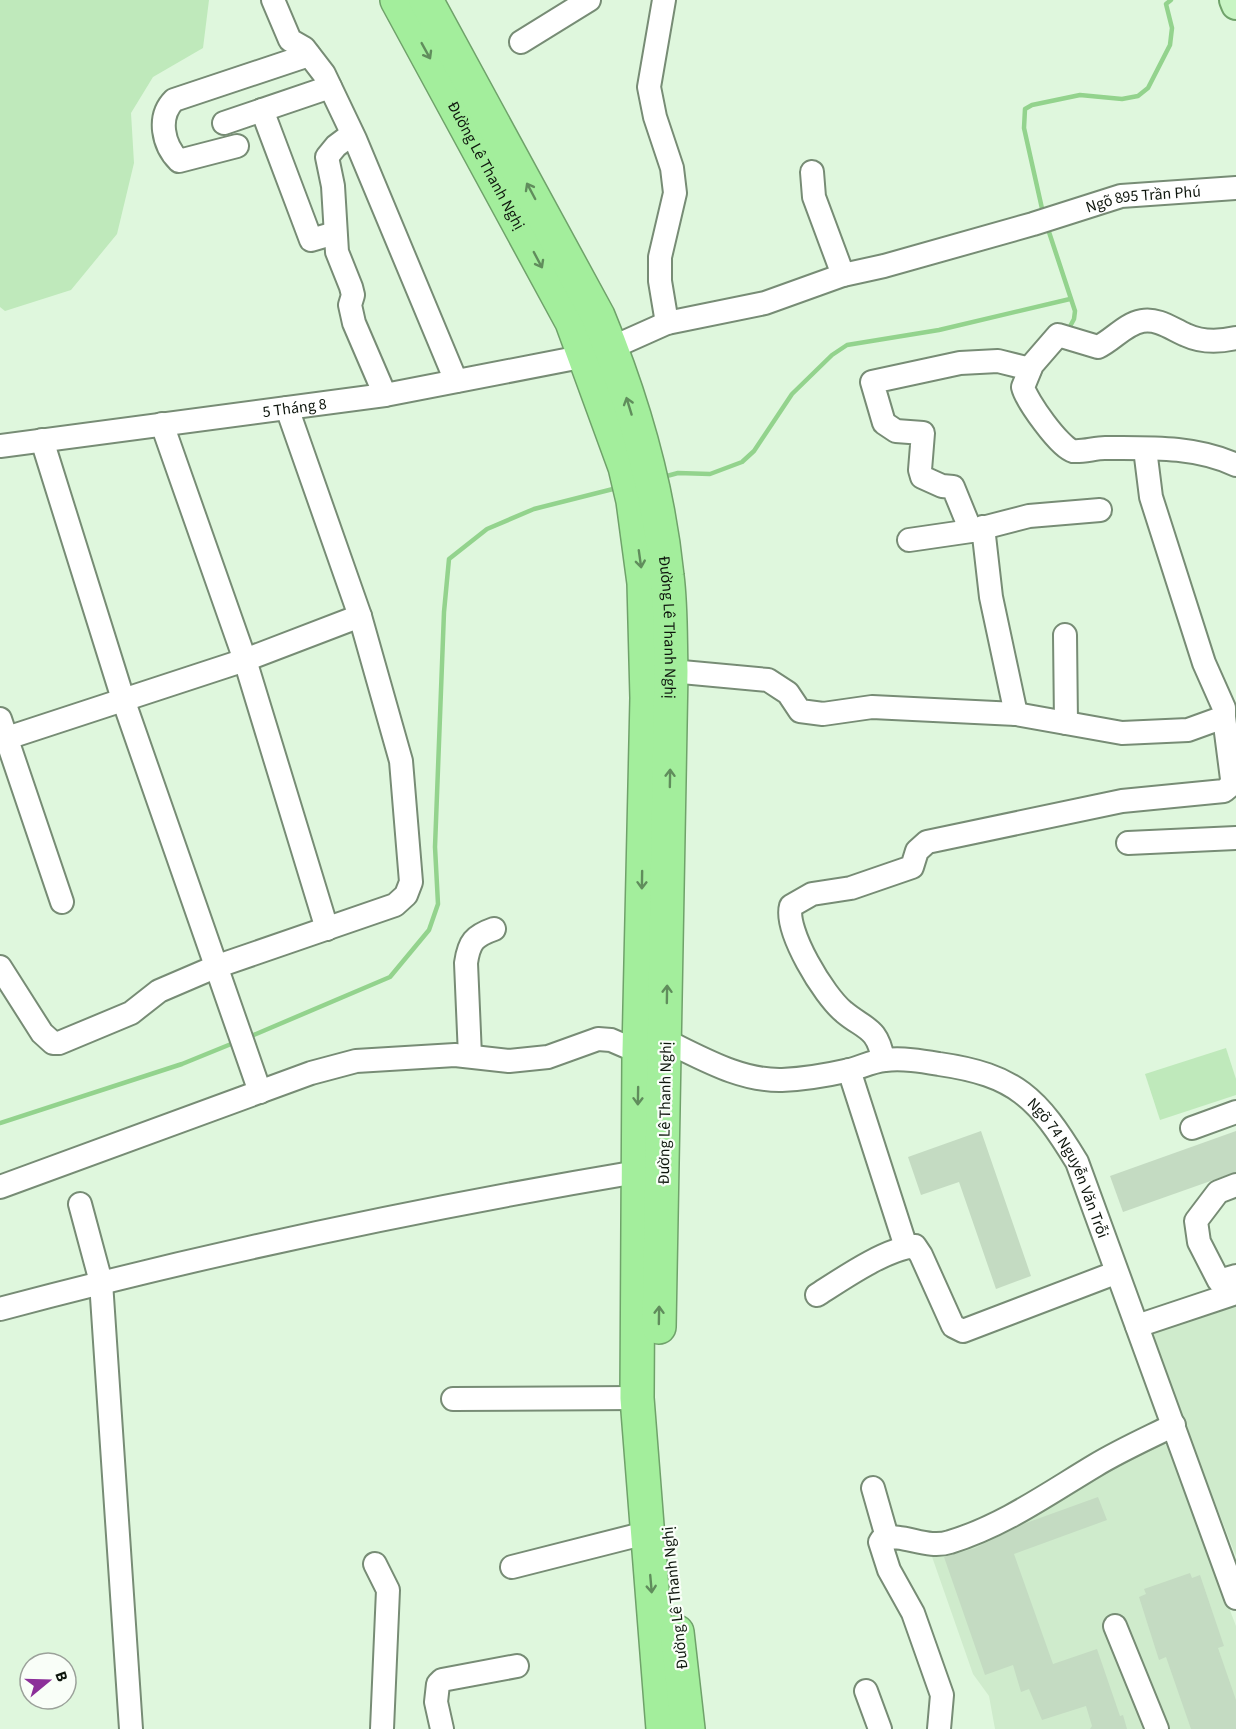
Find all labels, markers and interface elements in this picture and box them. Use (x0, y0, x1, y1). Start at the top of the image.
one-way arrow (420, 42, 432, 59)
street label: Đường Lê Thanh Nghị (442, 97, 530, 234)
street label: Ngõ 895 Trần Phú (1083, 180, 1202, 219)
one-way arrow (525, 183, 537, 200)
one-way arrow (533, 250, 544, 268)
street label: 5 Tháng 8 (261, 393, 328, 423)
one-way arrow (623, 397, 634, 416)
one-way arrow (635, 549, 646, 568)
street label: Đường Lê Thanh Nghị (653, 554, 681, 699)
one-way arrow (664, 768, 675, 788)
one-way arrow (636, 869, 648, 889)
one-way arrow (661, 984, 673, 1004)
street label: Đường Lê Thanh Nghị (653, 1041, 677, 1185)
one-way arrow (632, 1085, 644, 1105)
street label: Ngõ 74 Nguyễn Văn Trỗi (1022, 1093, 1114, 1241)
one-way arrow (654, 1305, 665, 1325)
street label: Đường Lê Thanh Nghị (657, 1525, 693, 1670)
one-way arrow (645, 1574, 656, 1594)
north arrow (18, 1651, 78, 1711)
text: B (49, 1668, 73, 1685)

